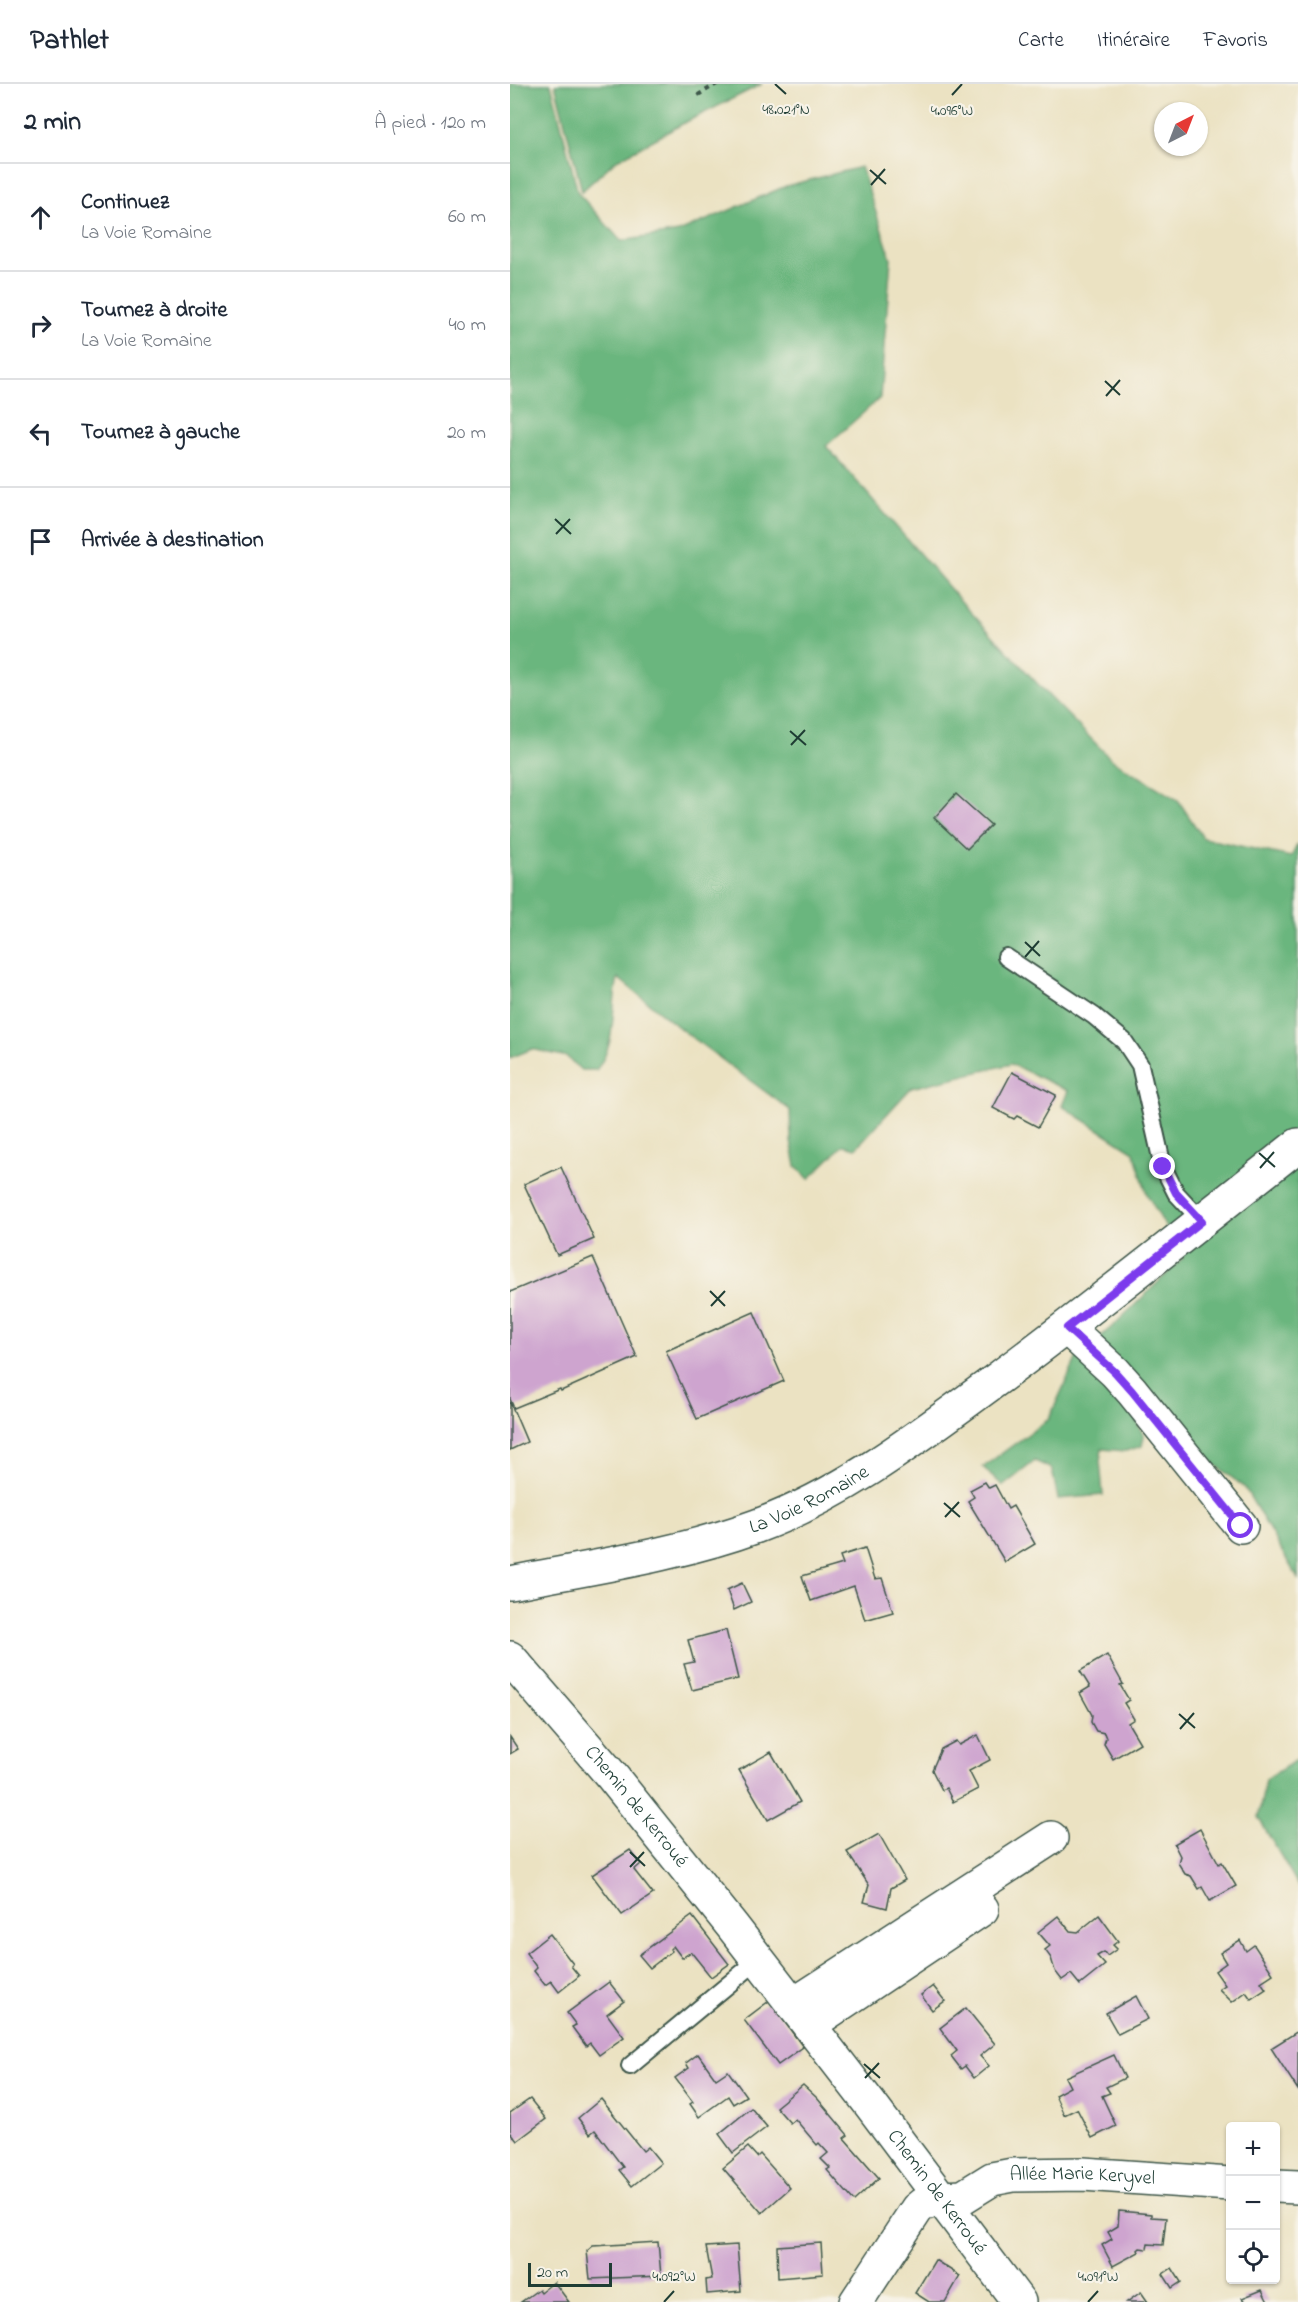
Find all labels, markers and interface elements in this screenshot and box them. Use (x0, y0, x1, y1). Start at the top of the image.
text: Pathlet (30, 21, 109, 62)
text: Carte (1018, 26, 1064, 56)
text: Itinéraire (1097, 26, 1170, 56)
text: Favoris (1203, 26, 1268, 56)
text: 48.021°N (762, 99, 810, 121)
text: 4.096°W (931, 100, 973, 122)
north arrow (1154, 102, 1208, 156)
text: 2 min (24, 104, 81, 142)
text: À pied · 120 m (374, 109, 486, 138)
text: Continuez (81, 187, 169, 219)
icon: ahead (24, 201, 57, 234)
text: 60 m (448, 203, 486, 232)
text: La Voie Romaine (81, 219, 212, 248)
text: Tournez à droite (81, 295, 227, 327)
icon: right (24, 309, 57, 342)
text: 40 m (449, 311, 486, 340)
text: La Voie Romaine (81, 327, 212, 356)
icon: left (24, 417, 57, 450)
text: Tournez à gauche (81, 417, 240, 449)
text: 20 m (447, 419, 486, 448)
icon: arrive (24, 525, 57, 558)
text: Arrivée à destination (81, 525, 264, 557)
route end (1149, 1153, 1175, 1179)
street label: La Voie Romaine (745, 1458, 875, 1542)
route start (1227, 1512, 1253, 1538)
street label: Chemin de Kerroué (577, 1739, 695, 1874)
map controls (1226, 2122, 1280, 2284)
button: + (1226, 2122, 1280, 2176)
street label: Chemin de Kerroué (880, 2124, 993, 2261)
street label: Allée Marie Keryvel (1009, 2159, 1156, 2193)
button: − (1226, 2176, 1280, 2230)
button: locate (1226, 2230, 1280, 2284)
scale bar (528, 2260, 612, 2288)
text: 20 m (537, 2261, 568, 2285)
text: 4.092°W (652, 2266, 696, 2288)
text: 4.091°W (1078, 2266, 1118, 2288)

